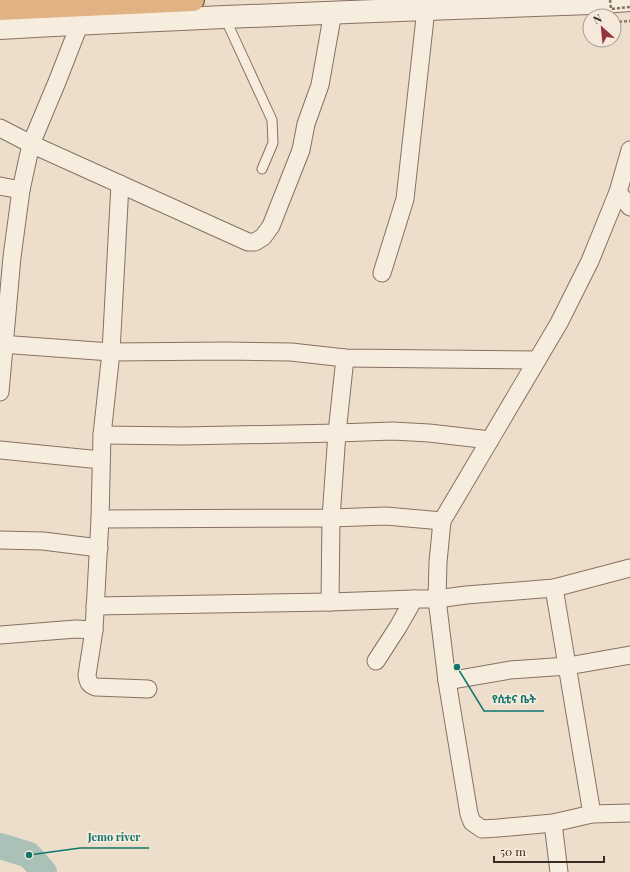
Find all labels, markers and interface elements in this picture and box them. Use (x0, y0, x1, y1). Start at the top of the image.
north arrow (582, 8, 622, 48)
text: N (590, 10, 604, 27)
callout: የሲቲና ቤት (484, 688, 544, 711)
text: የሲቲና ቤት (492, 691, 536, 706)
callout: Jemo river (80, 825, 149, 848)
text: Jemo river (87, 829, 141, 844)
scale bar (494, 838, 604, 864)
text: 50 m (500, 843, 526, 859)

